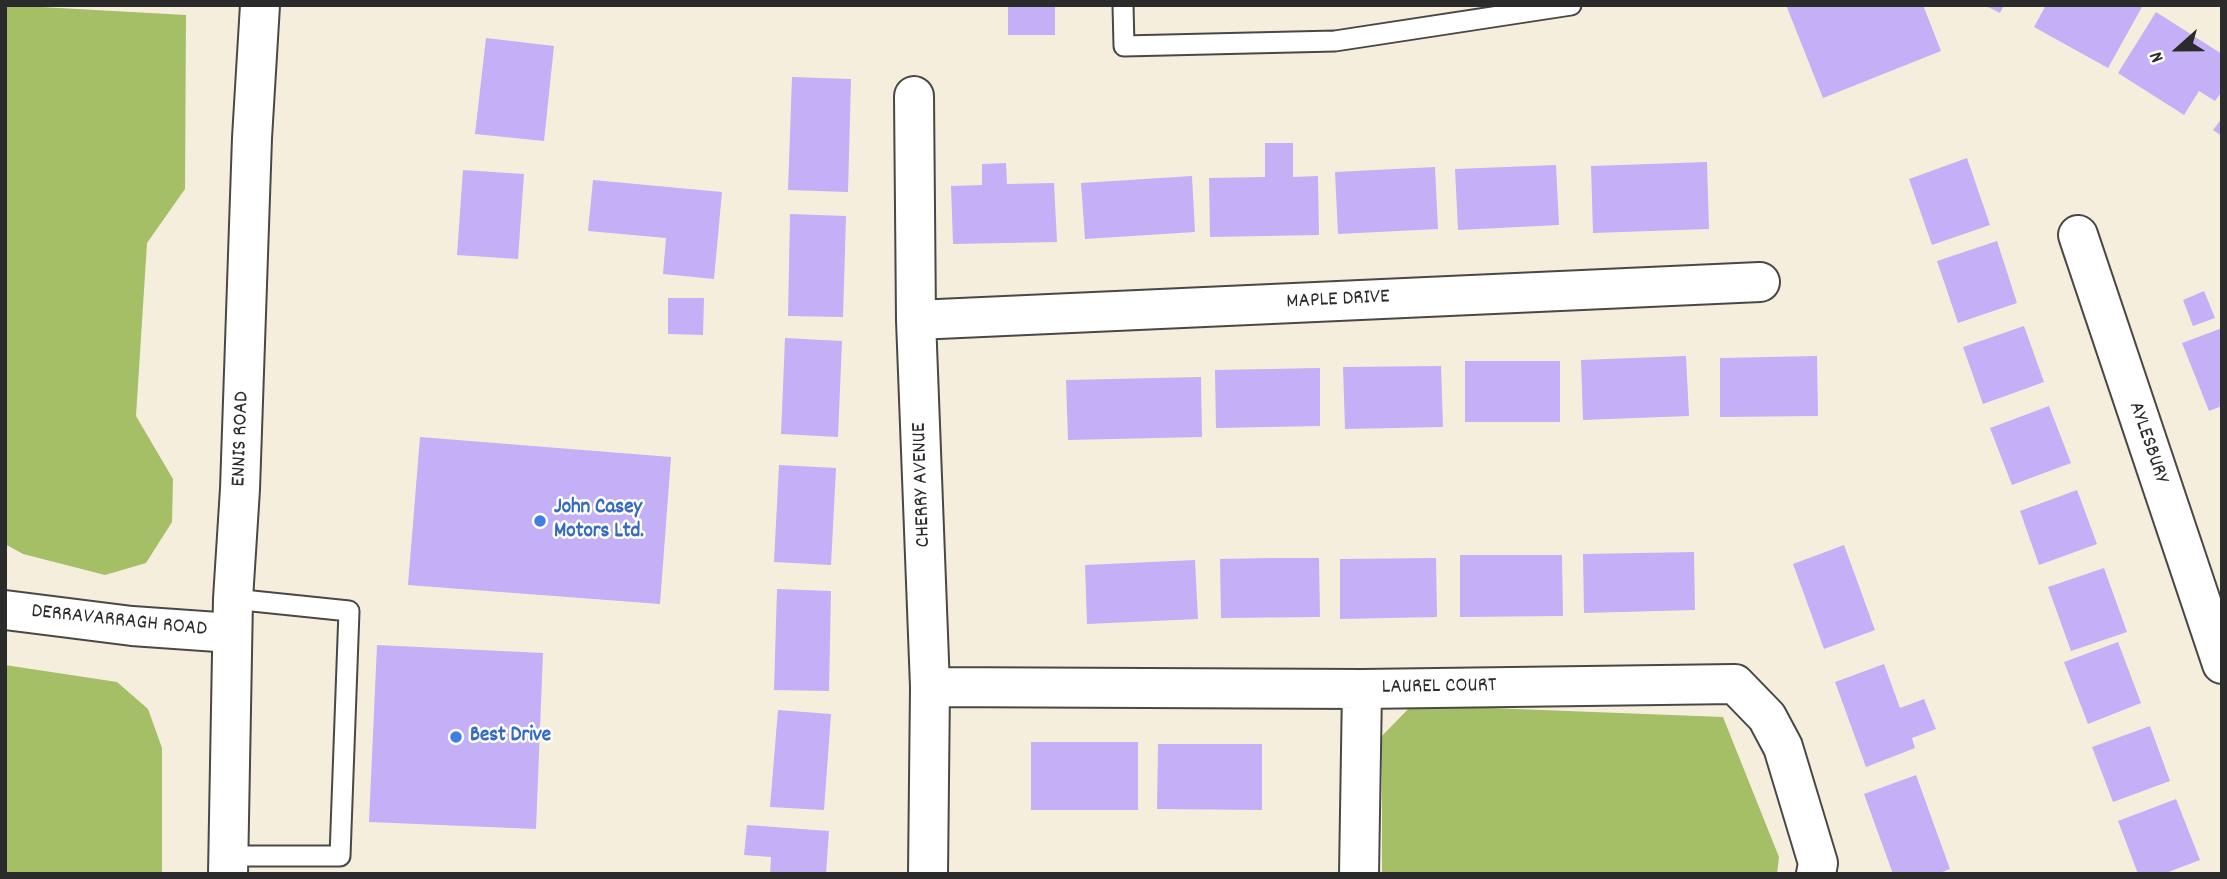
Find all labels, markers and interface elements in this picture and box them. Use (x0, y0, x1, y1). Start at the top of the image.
north arrow (2143, 14, 2213, 84)
text: N (2144, 47, 2172, 66)
street label: MAPLE DRIVE (1286, 286, 1390, 316)
street label: ENNIS ROAD (228, 391, 256, 487)
street label: AYLESBURY (2121, 399, 2173, 487)
street label: CHERRY AVENUE (908, 422, 938, 548)
place label: John Casey Motors Ltd. (554, 496, 644, 546)
marker: John Casey Motors Ltd. (532, 513, 548, 529)
street label: DERRAVARRAGH ROAD (30, 600, 208, 644)
street label: LAUREL COURT (1382, 674, 1496, 702)
place label: Best Drive (470, 724, 551, 750)
marker: Best Drive (448, 729, 464, 745)

